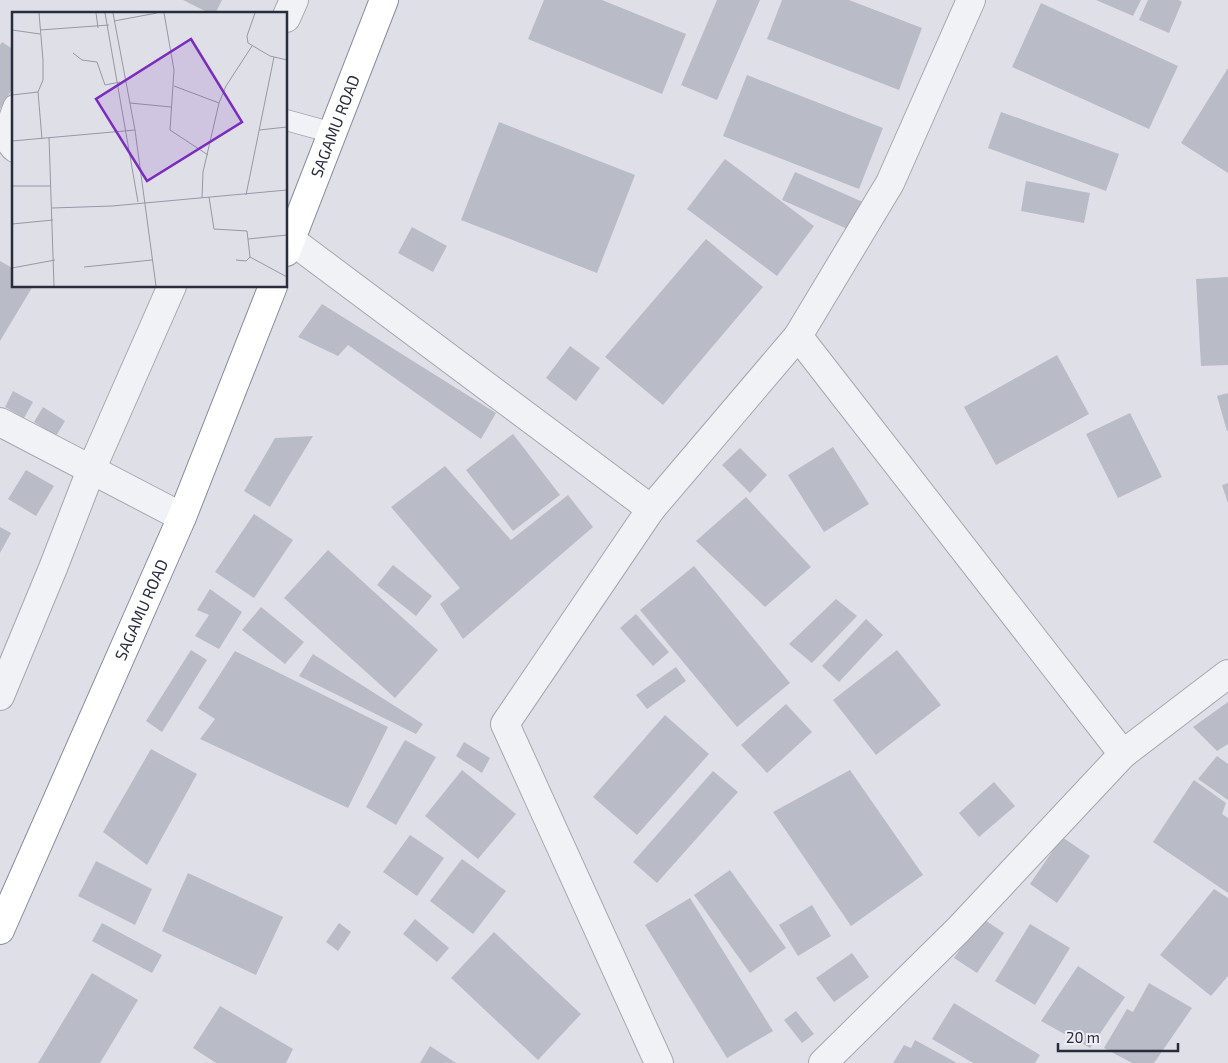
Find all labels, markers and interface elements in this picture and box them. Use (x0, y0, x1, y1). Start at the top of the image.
inset map (12, 12, 288, 288)
street label: SAGAMU ROAD (306, 72, 363, 180)
street label: SAGAMU ROAD (110, 556, 171, 663)
scale bar (1058, 1020, 1178, 1052)
text: 20 m (1066, 1028, 1100, 1046)

